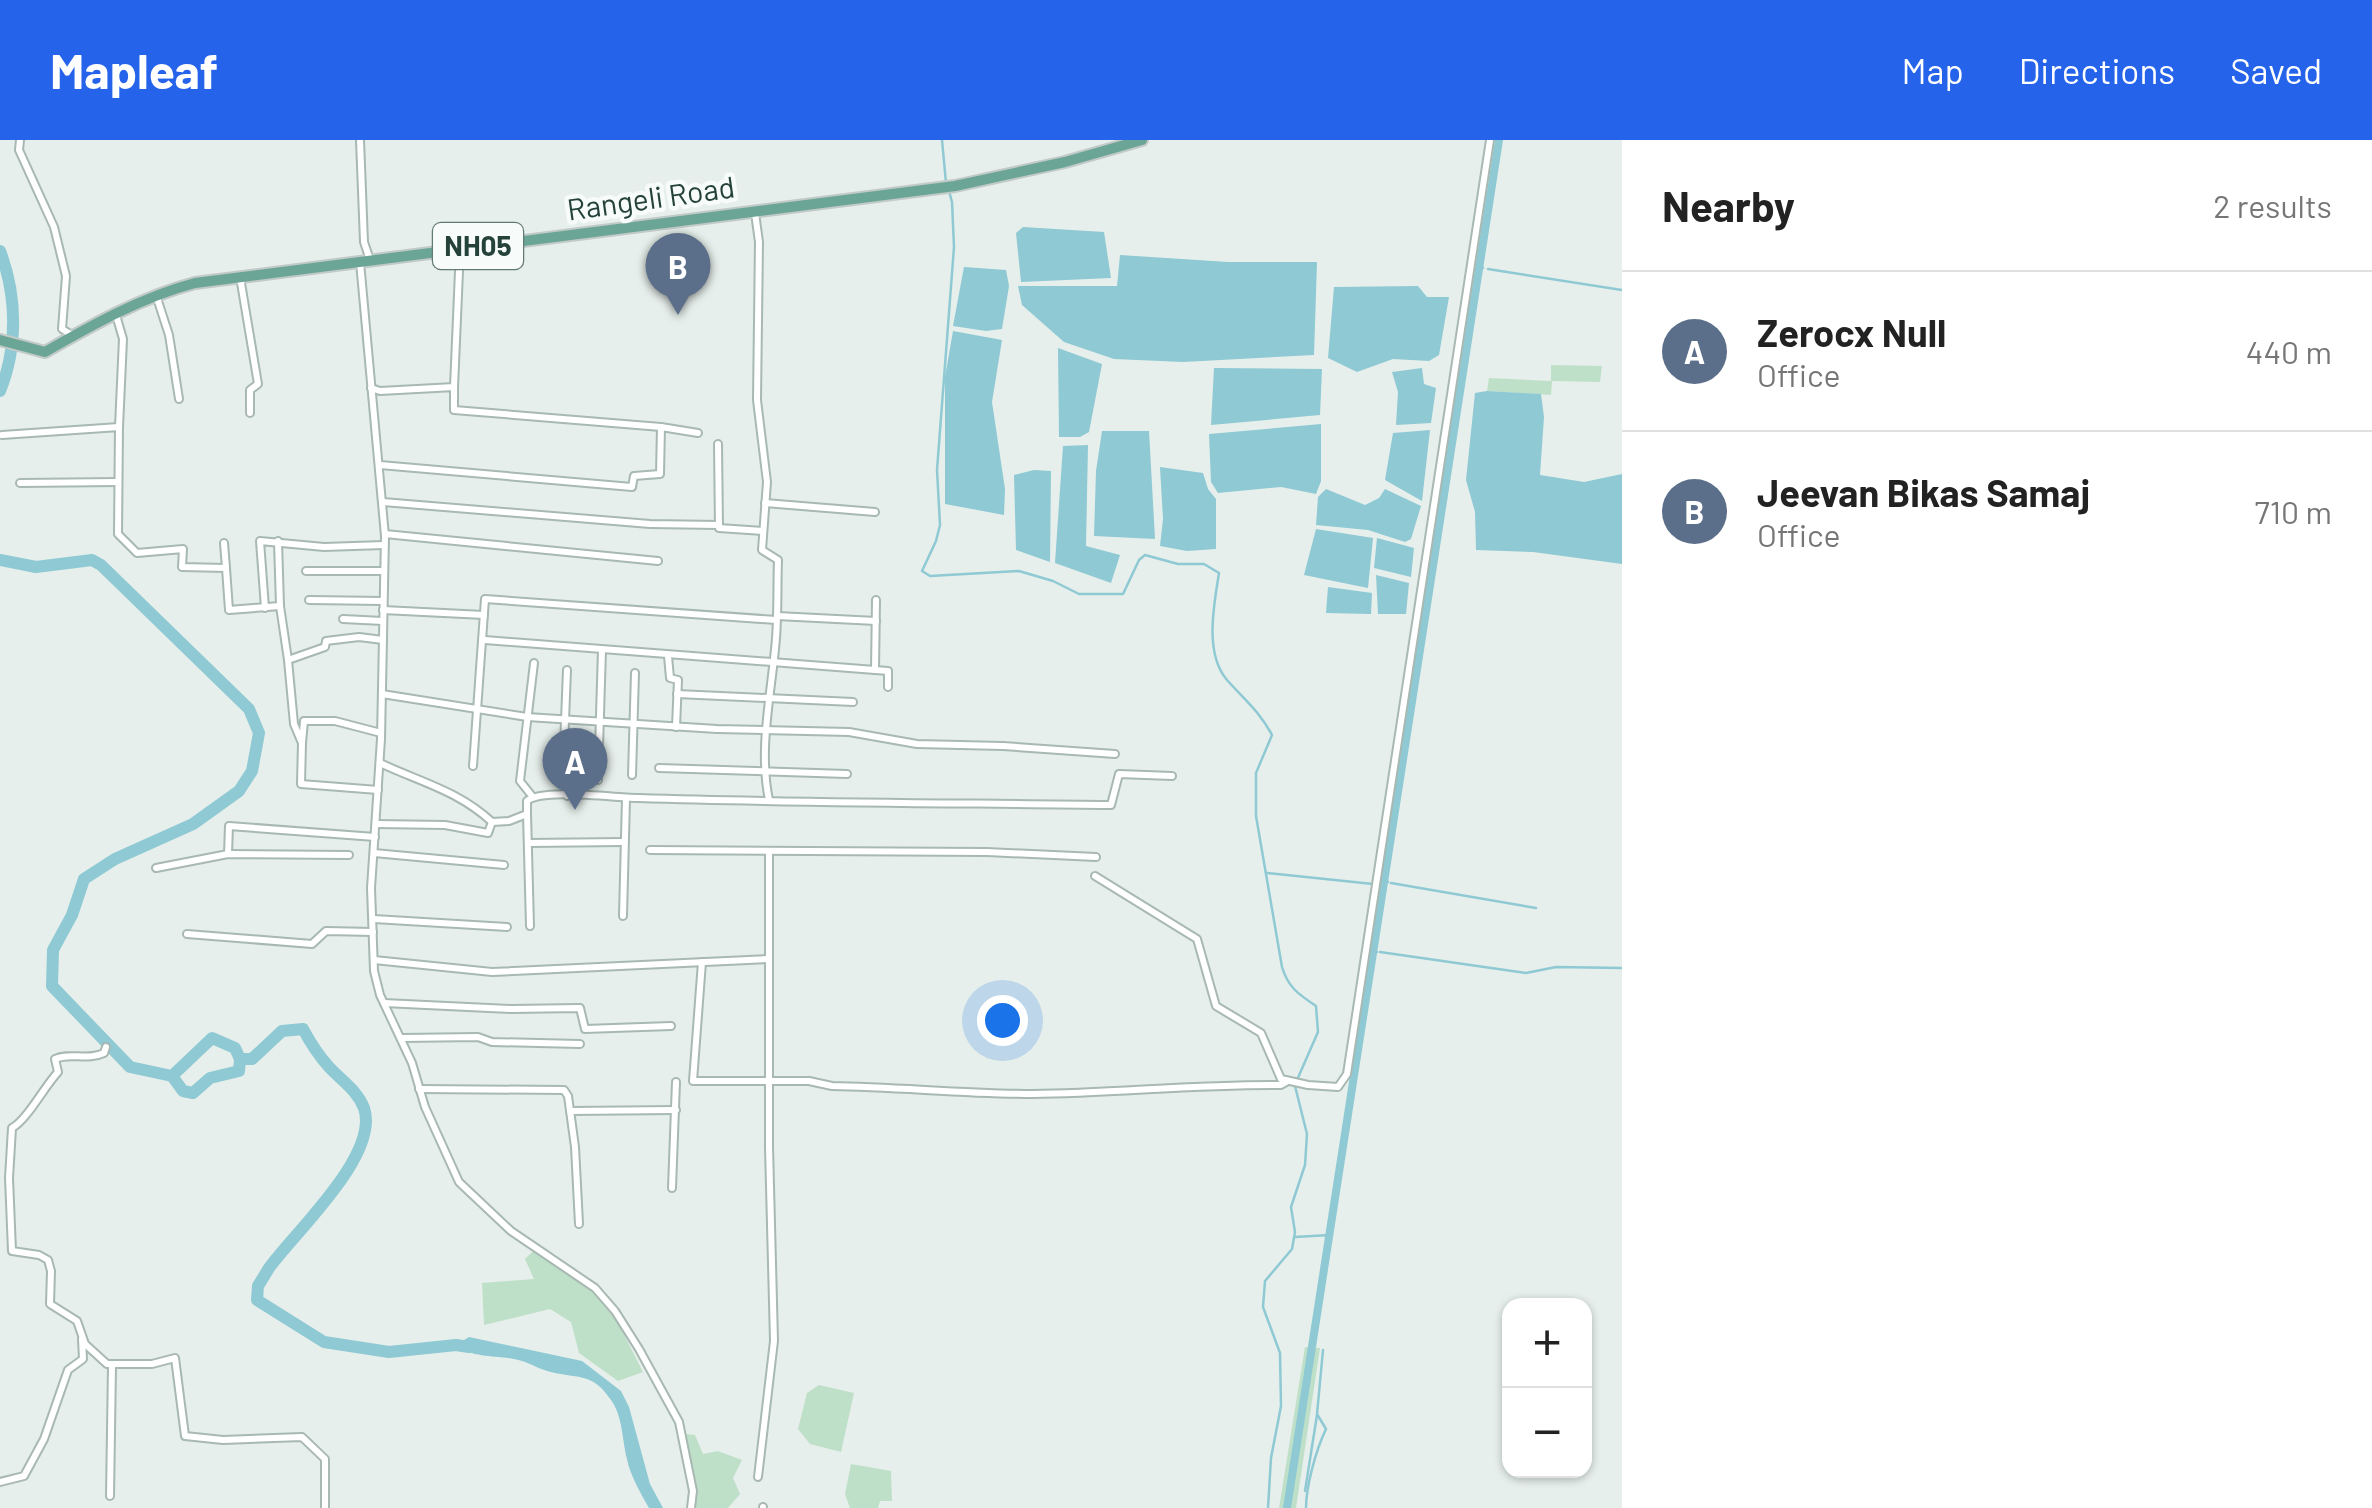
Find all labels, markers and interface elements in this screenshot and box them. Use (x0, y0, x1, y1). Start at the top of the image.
text: Mapleaf (50, 41, 218, 99)
text: Map (1902, 49, 1964, 91)
text: Directions (2019, 49, 2175, 91)
text: Saved (2230, 49, 2322, 91)
street label: Rangeli Road (565, 167, 737, 227)
text: Nearby (1662, 180, 1795, 230)
text: 2 results (2213, 186, 2332, 224)
road number: NH05 (433, 223, 523, 269)
pin: B (646, 232, 710, 315)
text: Zerocx Null (1757, 309, 1946, 355)
text: A (1684, 332, 1705, 370)
text: 440 m (2246, 332, 2332, 370)
text: Office (1757, 355, 1841, 393)
text: Jeevan Bikas Samaj (1757, 469, 2090, 515)
text: B (1685, 492, 1704, 530)
text: 710 m (2255, 492, 2332, 530)
text: Office (1757, 515, 1841, 553)
pin: A (542, 728, 608, 810)
your location (977, 995, 1028, 1046)
map controls (1502, 1298, 1592, 1478)
button: + (1502, 1298, 1592, 1388)
button: − (1502, 1388, 1592, 1478)

